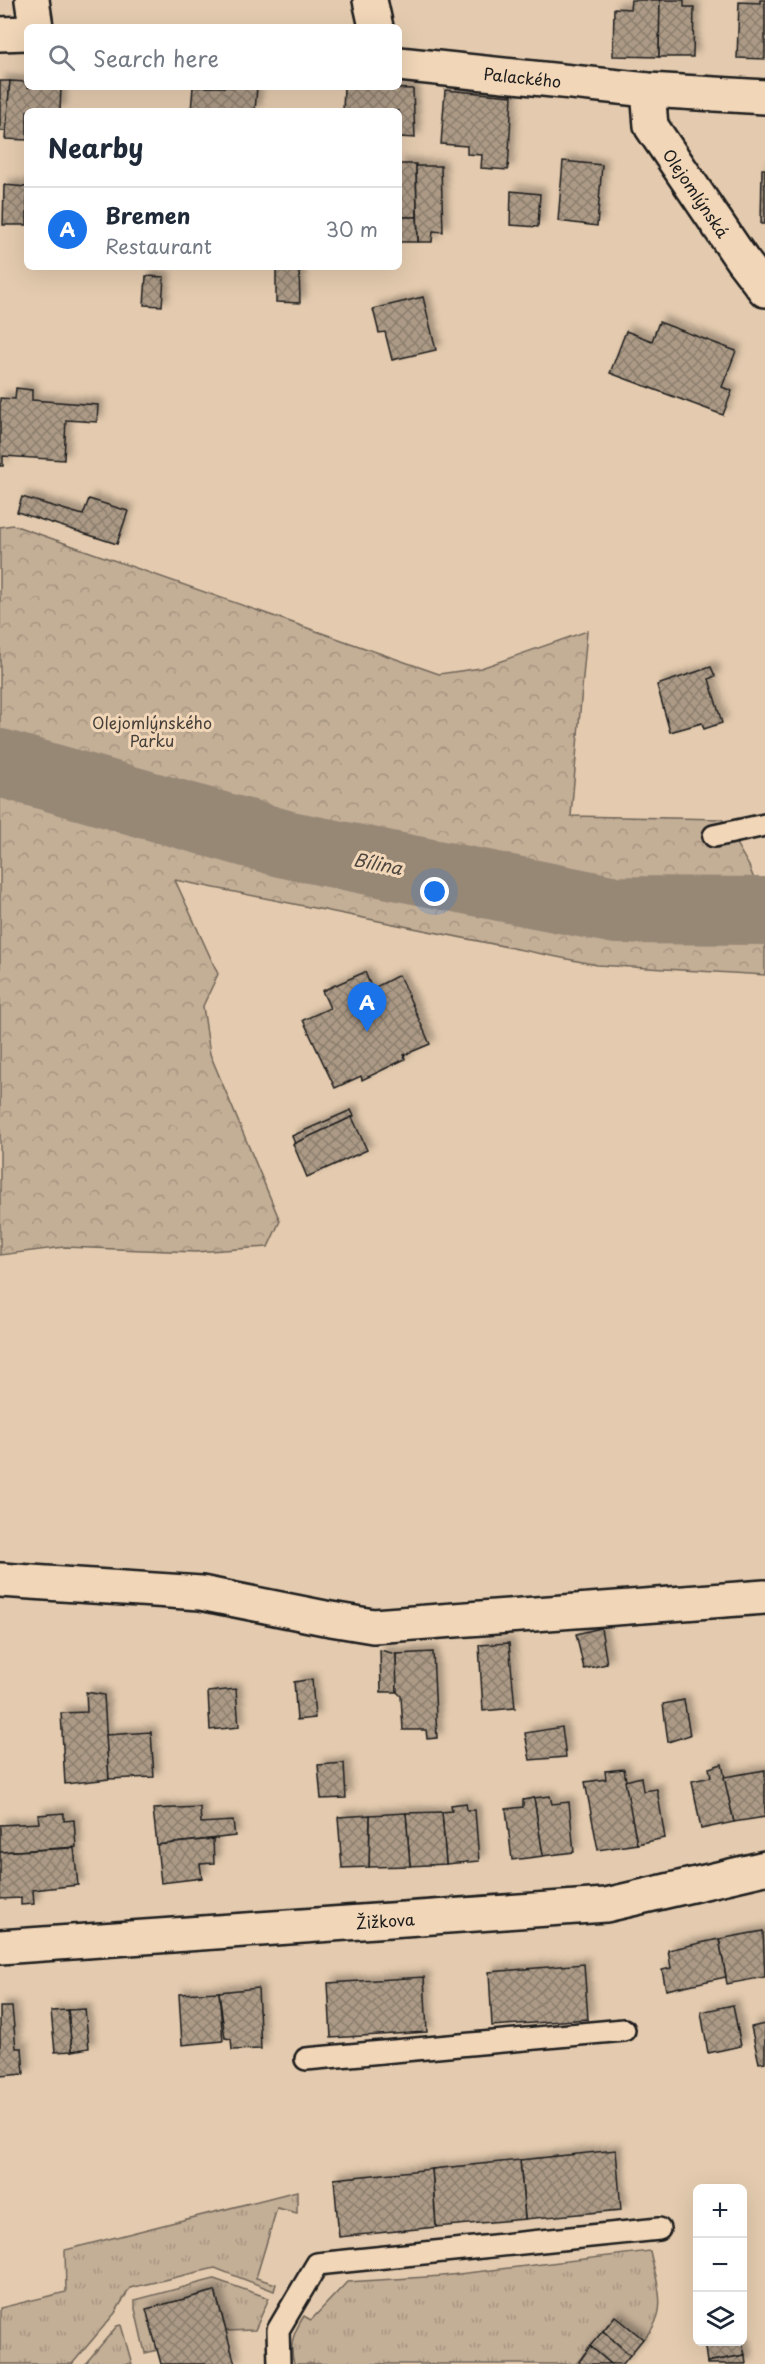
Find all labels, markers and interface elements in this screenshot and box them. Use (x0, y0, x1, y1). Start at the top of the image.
search box (24, 24, 402, 90)
icon: search (45, 41, 78, 74)
text: Search here (93, 41, 219, 74)
street label: Palackého (482, 61, 563, 93)
text: Nearby (48, 128, 143, 167)
street label: Olejomlýnská (658, 144, 735, 242)
text: Bremen (105, 198, 190, 231)
text: A (60, 214, 75, 244)
text: 30 m (325, 214, 378, 244)
text: Restaurant (105, 231, 212, 261)
park label: Olejomlýnského Parku (92, 710, 212, 752)
water label: Bílina (351, 845, 405, 881)
your location (420, 877, 449, 906)
pin: A (348, 982, 386, 1032)
street label: Žižkova (355, 1906, 415, 1934)
map controls (693, 2184, 747, 2346)
button: + (693, 2184, 747, 2238)
button: − (693, 2238, 747, 2292)
button: layers (693, 2292, 747, 2346)

